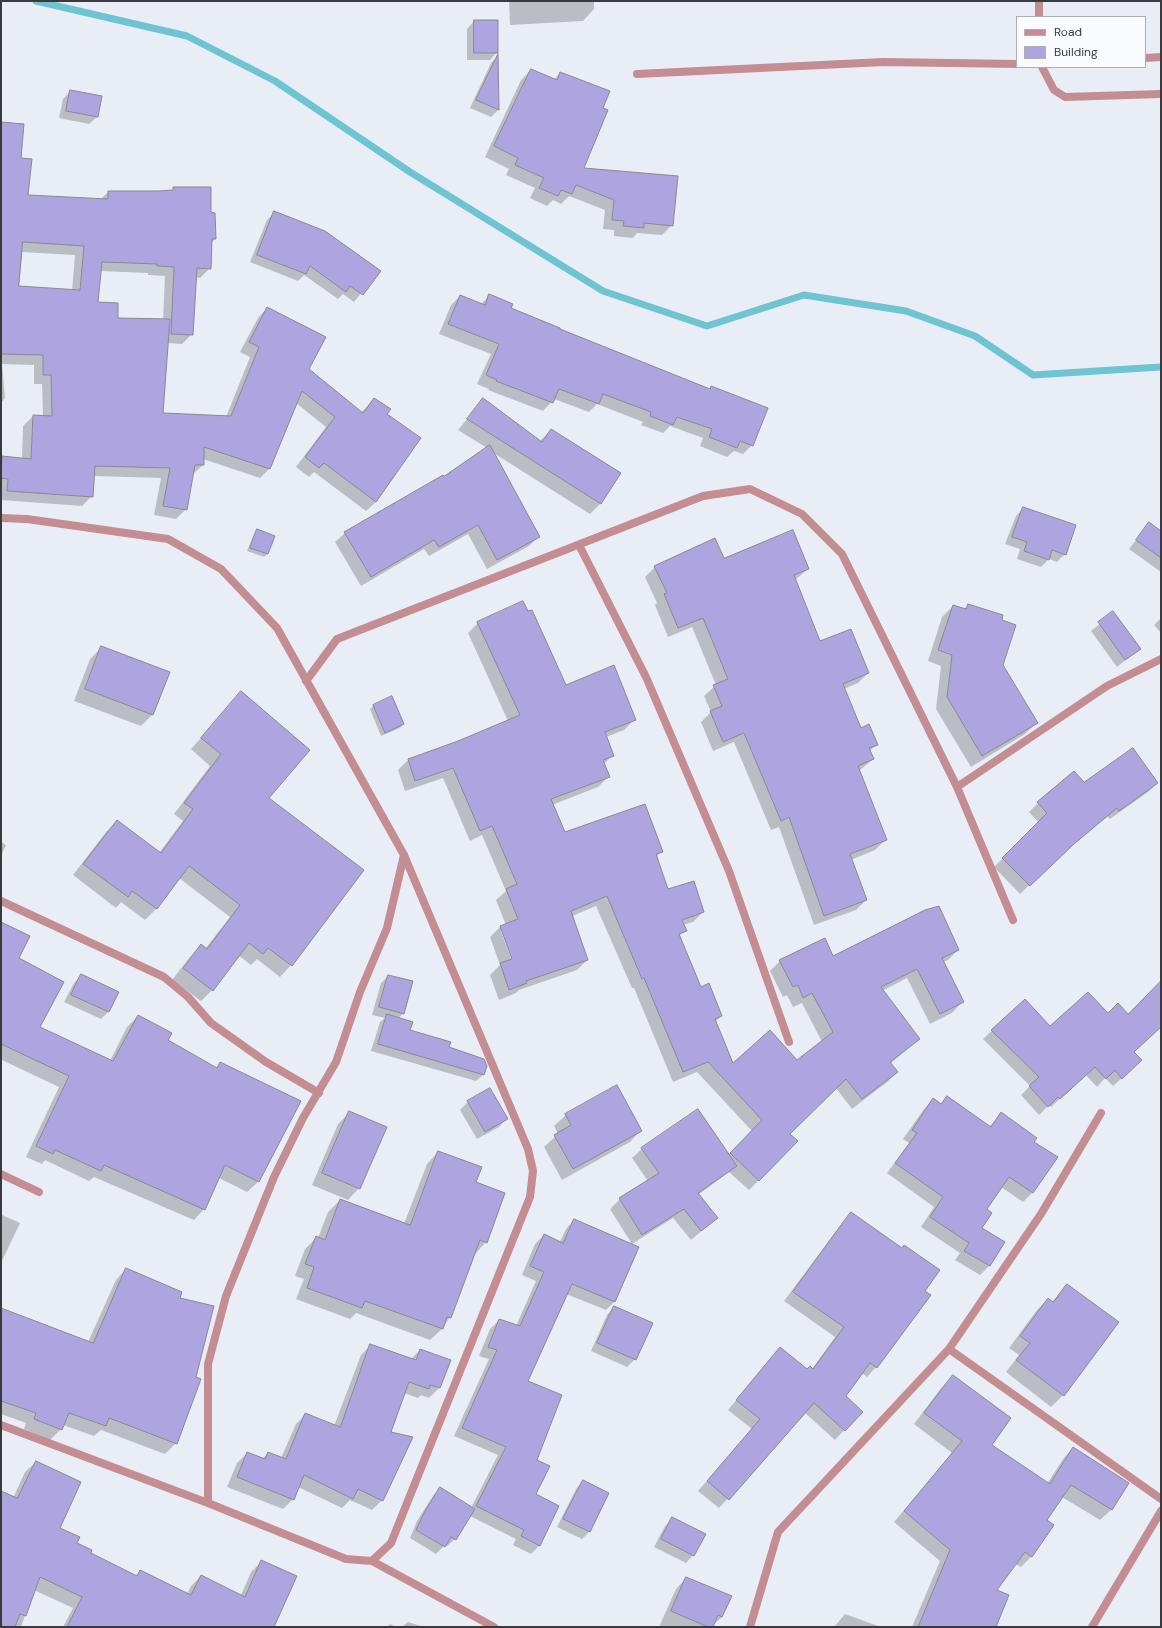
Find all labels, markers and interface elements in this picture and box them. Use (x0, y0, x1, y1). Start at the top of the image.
legend (1016, 16, 1146, 68)
text: Road (1054, 24, 1082, 40)
text: Building (1054, 44, 1098, 60)

